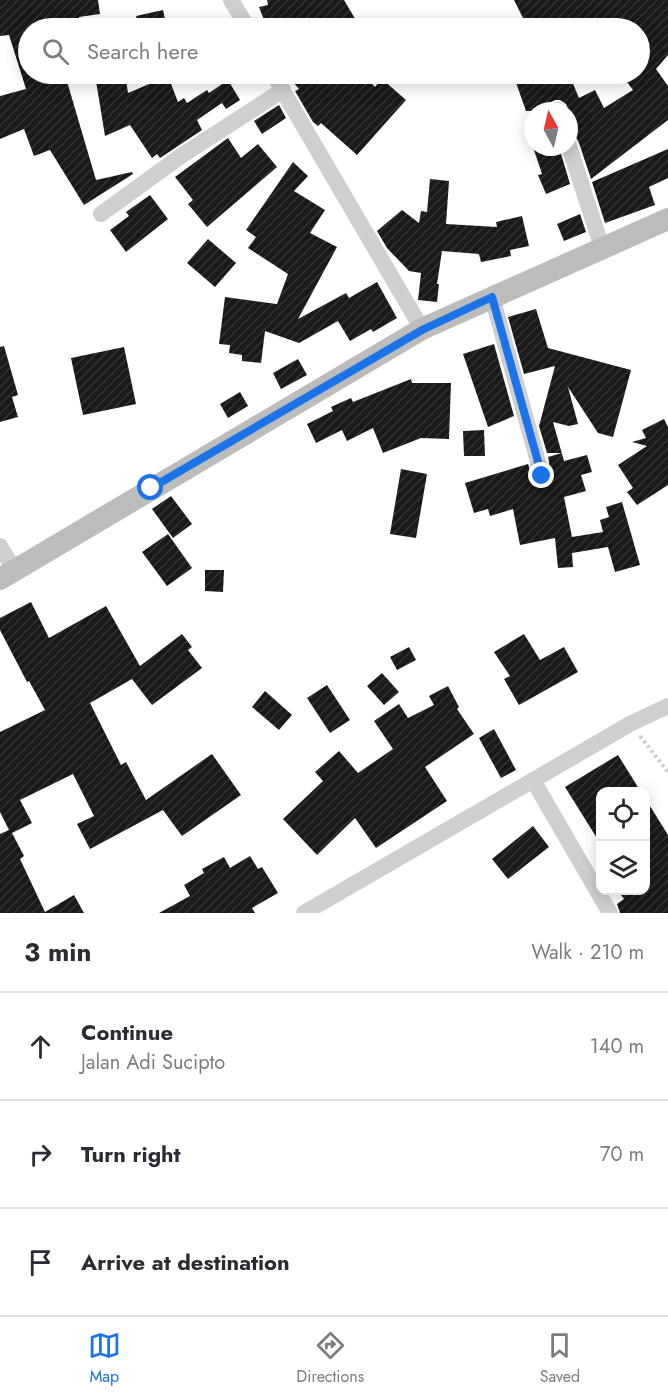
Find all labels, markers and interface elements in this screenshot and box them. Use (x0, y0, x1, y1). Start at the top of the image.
search box (18, 18, 650, 84)
icon: search (39, 35, 72, 68)
text: Search here (87, 35, 198, 67)
north arrow (524, 102, 578, 156)
route end (528, 462, 554, 488)
route start (137, 474, 163, 500)
map controls (596, 787, 650, 895)
button: locate (596, 787, 650, 841)
button: layers (596, 841, 650, 895)
text: 3 min (24, 933, 91, 971)
text: Walk · 210 m (531, 938, 644, 967)
text: Continue (81, 1016, 173, 1048)
icon: ahead (24, 1030, 57, 1063)
text: 140 m (590, 1032, 644, 1061)
text: Jalan Adi Sucipto (81, 1048, 225, 1077)
icon: right (24, 1138, 57, 1171)
text: Turn right (81, 1138, 181, 1170)
text: 70 m (600, 1140, 644, 1169)
icon: arrive (24, 1246, 57, 1279)
text: Arrive at destination (81, 1246, 290, 1278)
tab: Map (88, 1329, 121, 1388)
tab: Directions (296, 1329, 364, 1388)
tab: Saved (540, 1329, 580, 1388)

